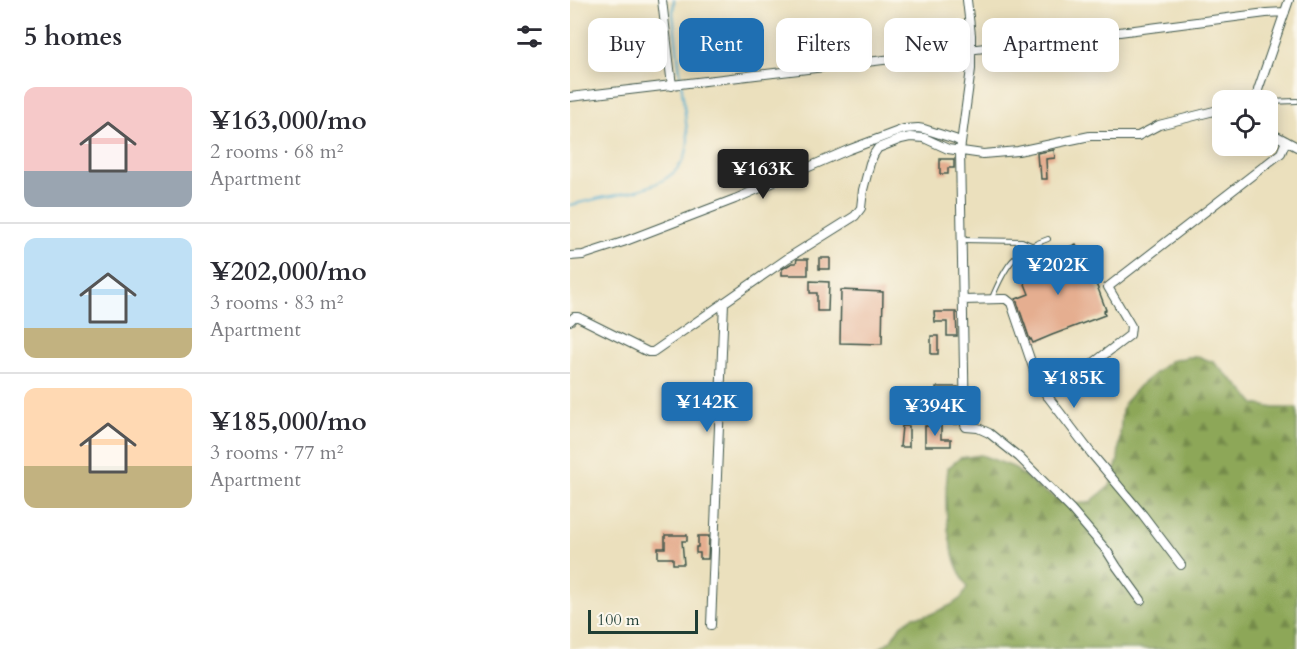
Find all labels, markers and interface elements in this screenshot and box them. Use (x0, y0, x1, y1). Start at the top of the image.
chip: Buy (588, 18, 667, 72)
chip: Rent (679, 18, 764, 72)
chip: Filters (776, 18, 872, 72)
chip: New (884, 18, 970, 72)
chip: Apartment (982, 18, 1119, 72)
text: 5 homes (24, 19, 122, 54)
icon: filters (513, 20, 546, 53)
map controls (1212, 90, 1278, 156)
button: locate (1212, 90, 1278, 156)
text: ¥163,000/mo (210, 103, 367, 138)
icon: home (72, 111, 144, 183)
text: 2 rooms · 68 m² (210, 138, 343, 165)
pin: ¥163K (721, 149, 805, 200)
text: ¥163K (732, 155, 794, 182)
text: Apartment (210, 165, 301, 192)
pin: ¥202K (1016, 245, 1100, 296)
text: ¥202K (1027, 251, 1089, 278)
text: ¥202,000/mo (210, 254, 367, 289)
icon: home (72, 262, 144, 334)
text: 3 rooms · 83 m² (210, 289, 343, 316)
text: Apartment (210, 316, 301, 343)
pin: ¥185K (1032, 358, 1116, 409)
text: ¥185K (1043, 364, 1105, 391)
pin: ¥142K (665, 382, 749, 433)
pin: ¥394K (893, 386, 977, 437)
text: ¥142K (676, 388, 738, 415)
text: ¥394K (904, 392, 966, 419)
text: ¥185,000/mo (210, 404, 367, 439)
icon: home (72, 412, 144, 484)
text: 3 rooms · 77 m² (210, 439, 343, 466)
text: Apartment (210, 466, 301, 493)
scale bar (588, 607, 698, 634)
text: 100 m (597, 609, 639, 631)

